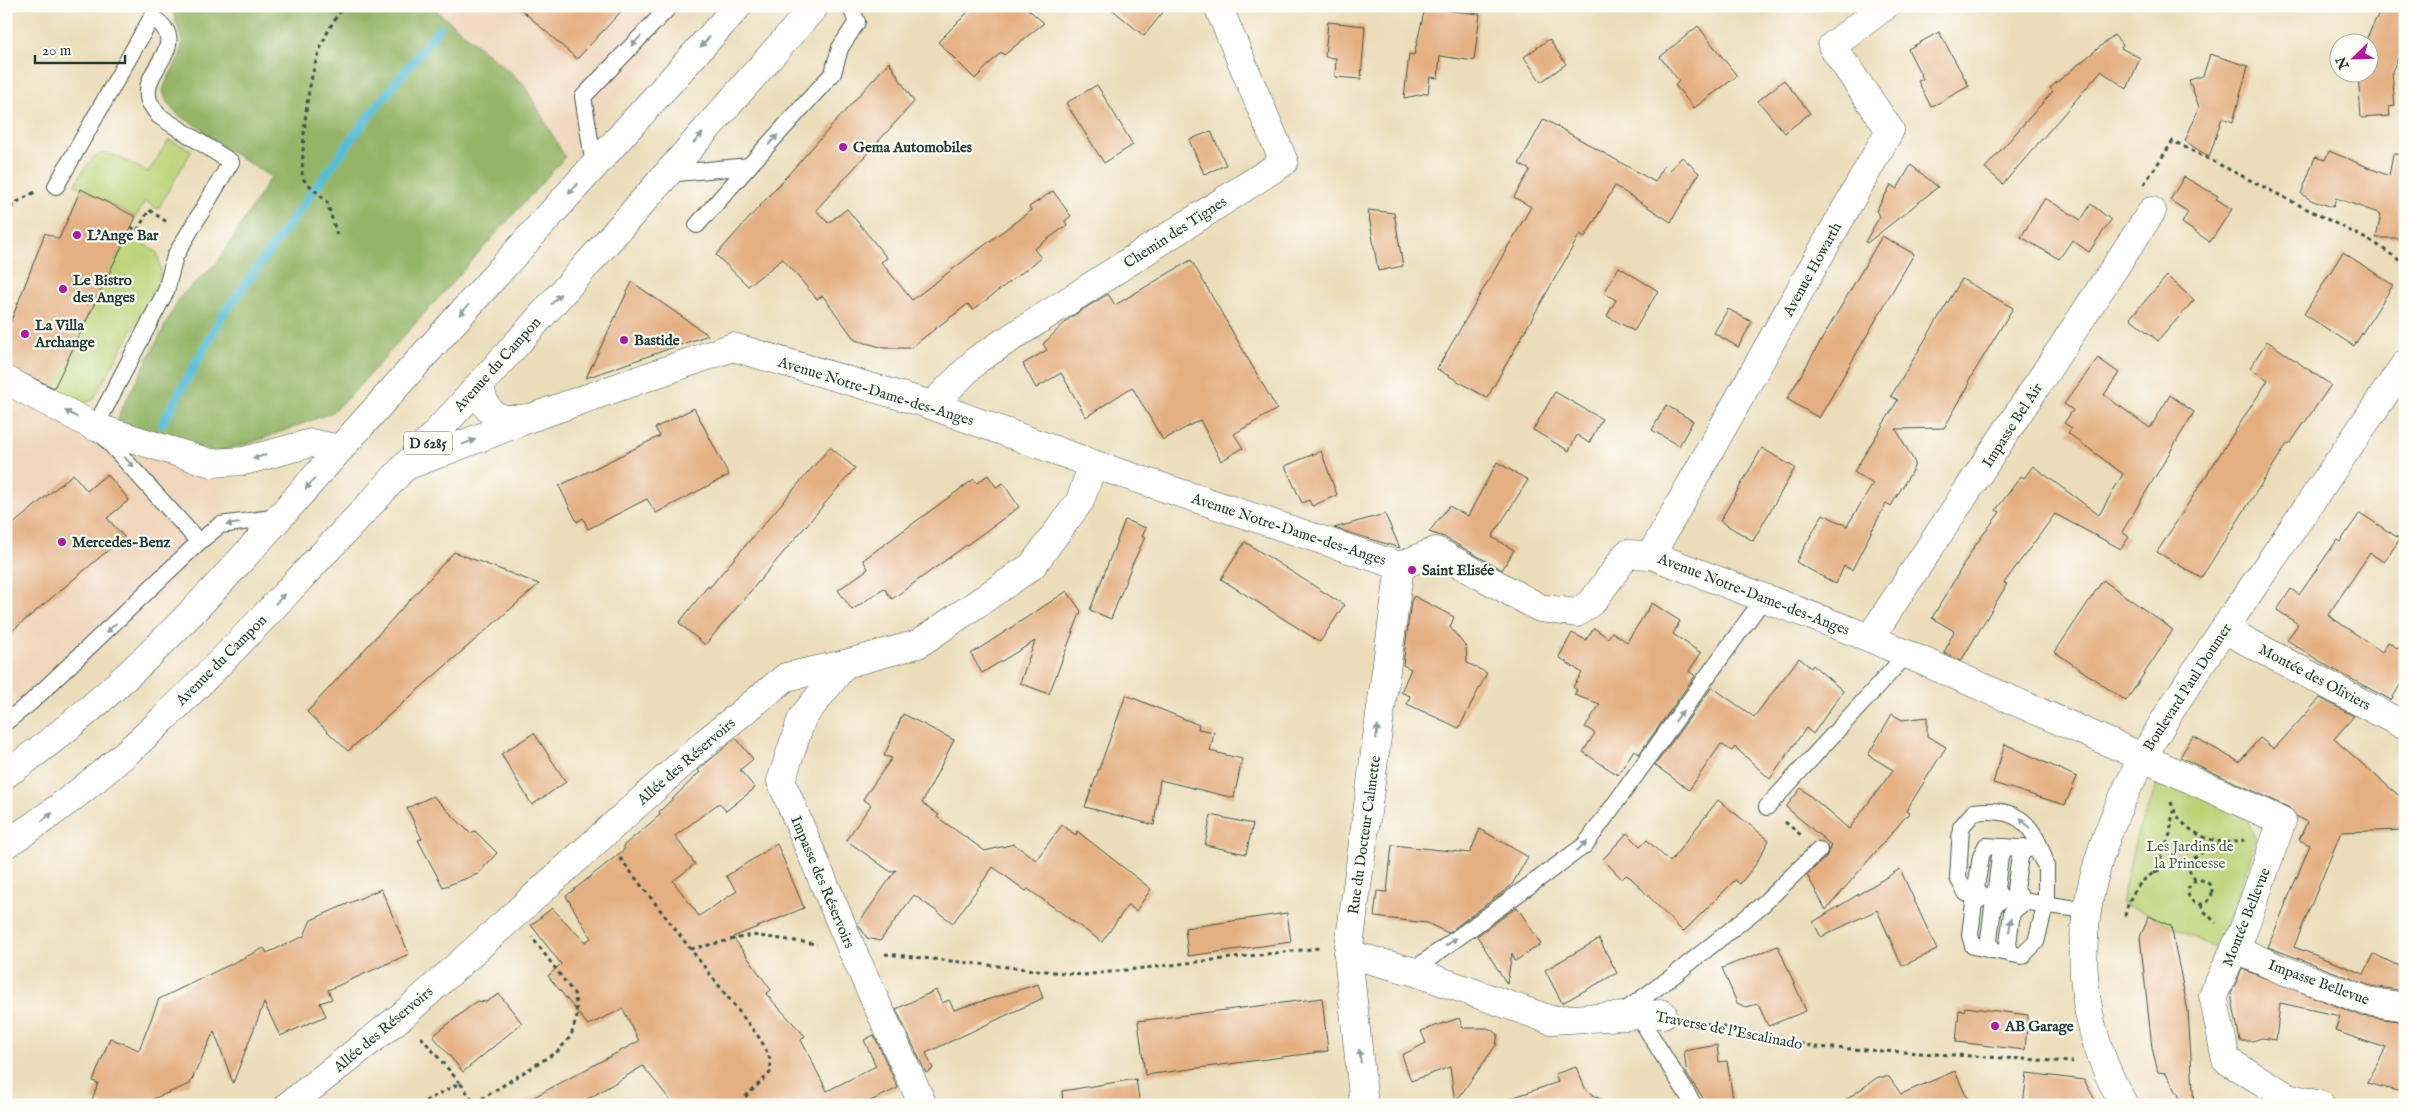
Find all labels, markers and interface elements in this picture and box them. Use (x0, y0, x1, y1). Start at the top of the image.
scale bar (35, 32, 125, 64)
north arrow (2328, 32, 2378, 82)
one-way arrow (631, 35, 643, 47)
one-way arrow (699, 36, 711, 48)
text: 20 m (42, 41, 72, 60)
text: N (2332, 54, 2354, 73)
one-way arrow (692, 132, 704, 144)
one-way arrow (767, 134, 779, 146)
place label: Gema Automobiles (853, 138, 973, 157)
marker: Gema Automobiles (837, 141, 849, 153)
one-way arrow (567, 183, 579, 195)
street label: Chemin des Tignes (1120, 192, 1230, 273)
street label: Avenue Howarth (1778, 219, 1846, 320)
place label: L'Ange Bar (87, 226, 159, 245)
marker: L'Ange Bar (71, 229, 83, 241)
place label: Le Bistro des Anges (73, 271, 136, 307)
marker: Le Bistro des Anges (57, 283, 69, 295)
one-way arrow (550, 292, 561, 305)
one-way arrow (459, 304, 470, 317)
street label: Avenue du Campon (449, 313, 545, 416)
place label: La Villa Archange (34, 316, 95, 352)
marker: La Villa Archange (19, 328, 31, 340)
place label: Bastide (634, 331, 680, 350)
marker: Bastide (618, 334, 630, 346)
street label: Avenue Notre-Dame-des-Anges (775, 352, 976, 430)
street label: Impasse Bel Air (1978, 379, 2047, 471)
one-way arrow (64, 410, 78, 418)
road number: D 6285 (404, 432, 452, 454)
one-way arrow (461, 438, 476, 445)
one-way arrow (251, 453, 266, 461)
one-way arrow (123, 456, 135, 468)
one-way arrow (304, 477, 316, 489)
street label: Avenue Notre-Dame-des-Anges (1188, 489, 1389, 570)
one-way arrow (224, 520, 240, 528)
place label: Mercedes-Benz (72, 533, 171, 552)
marker: Mercedes-Benz (56, 536, 68, 548)
street label: Avenue Notre-Dame-des-Anges (1654, 549, 1852, 640)
place label: Saint Elisée (1422, 561, 1494, 580)
marker: Saint Elisée (1406, 564, 1418, 576)
one-way arrow (274, 594, 286, 606)
street label: Avenue du Campon (171, 611, 271, 711)
street label: Boulevard Paul Doumer (2139, 619, 2236, 755)
one-way arrow (106, 622, 118, 634)
street label: Montée des Oliviers (2255, 640, 2374, 715)
one-way arrow (1674, 709, 1684, 723)
street label: Allée des Réservoirs (633, 714, 739, 810)
one-way arrow (1373, 724, 1381, 740)
street label: Rue du Docteur Calmette (1344, 754, 1385, 916)
one-way arrow (40, 812, 54, 822)
street label: Impasse des Réservoirs (786, 813, 859, 951)
one-way arrow (2019, 818, 2031, 830)
park label: Les Jardins de la Princesse (2146, 837, 2234, 873)
one-way arrow (1576, 841, 1589, 852)
street label: Montée Bellevue (2218, 865, 2275, 970)
one-way arrow (2006, 917, 2014, 933)
one-way arrow (1444, 937, 1458, 947)
street label: Impasse Bellevue (2266, 955, 2372, 1010)
street label: Allée des Réservoirs (329, 982, 437, 1077)
street label: Traverse de l'Escalinado (1654, 1007, 1804, 1054)
place label: AB Garage (2004, 1017, 2074, 1036)
marker: AB Garage (1989, 1020, 2001, 1032)
one-way arrow (1356, 1048, 1364, 1064)

